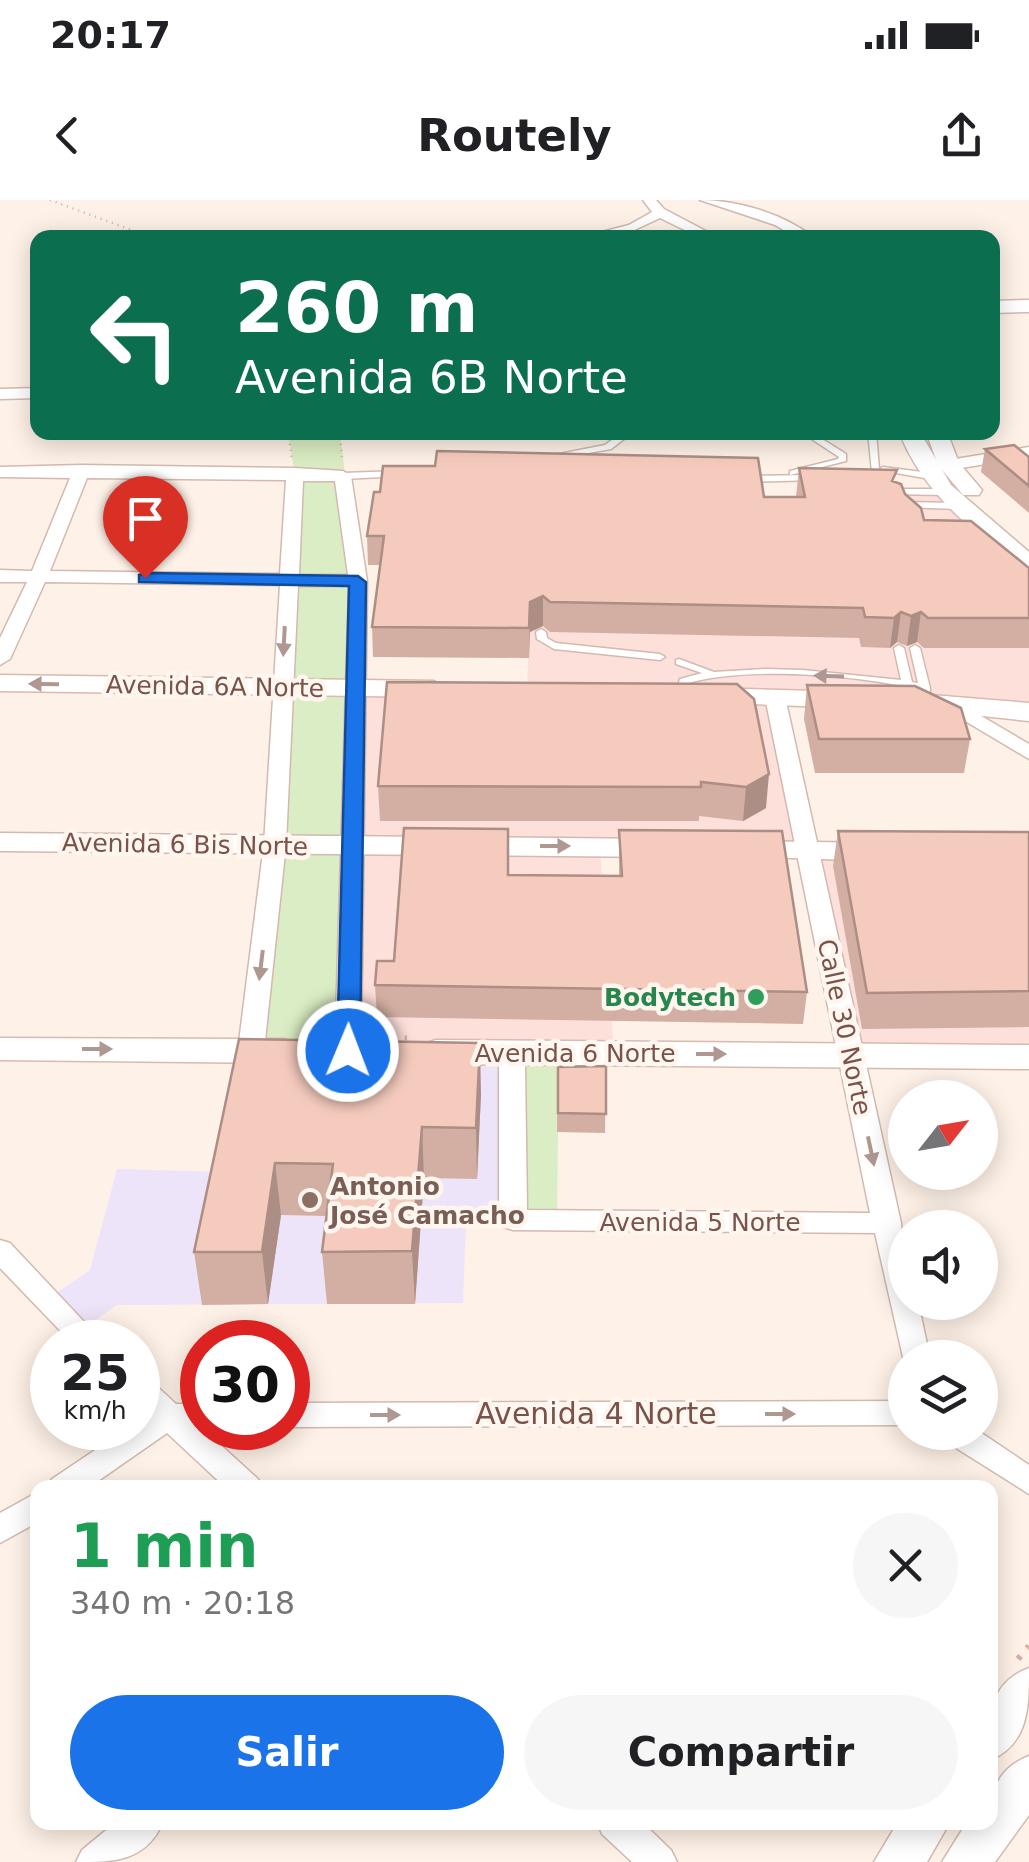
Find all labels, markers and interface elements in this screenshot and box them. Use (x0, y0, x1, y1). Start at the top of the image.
text: 20:17 (50, 13, 171, 57)
icon: back (40, 108, 95, 163)
icon: share (934, 108, 989, 163)
text: Routely (417, 109, 612, 162)
text: 260 m (235, 267, 478, 349)
icon: left (70, 270, 200, 400)
text: Avenida 6B Norte (235, 351, 628, 404)
pin (103, 476, 188, 579)
icon: arrive (118, 491, 173, 546)
one-way arrow (275, 625, 291, 657)
one-way arrow (813, 667, 845, 683)
street label: Avenida 6A Norte (106, 670, 324, 703)
one-way arrow (27, 675, 59, 691)
street label: Avenida 6 Bis Norte (62, 828, 308, 861)
one-way arrow (540, 838, 572, 854)
street label: Calle 30 Norte (812, 936, 877, 1118)
one-way arrow (253, 949, 269, 981)
place label: Bodytech (604, 983, 736, 1012)
marker: Bodytech (745, 986, 767, 1008)
position arrow (296, 999, 400, 1103)
street label: Avenida 6 Norte (474, 1039, 676, 1068)
one-way arrow (82, 1042, 114, 1058)
one-way arrow (696, 1046, 728, 1062)
north arrow (888, 1080, 998, 1190)
map controls (888, 1080, 998, 1450)
one-way arrow (864, 1136, 880, 1167)
place label: Antonio José Camacho (328, 1172, 525, 1230)
marker: Antonio José Camacho (299, 1189, 321, 1211)
street label: Avenida 5 Norte (599, 1208, 801, 1237)
button: sound (888, 1210, 998, 1320)
speed limit sign: 30 (180, 1320, 310, 1450)
button: layers (888, 1340, 998, 1450)
text: 25 (60, 1344, 130, 1402)
text: km/h (63, 1396, 127, 1425)
street label: Avenida 4 Norte (475, 1396, 717, 1431)
one-way arrow (764, 1406, 796, 1422)
one-way arrow (369, 1407, 401, 1423)
text: 1 min (70, 1511, 258, 1581)
button: close (853, 1513, 958, 1618)
text: 340 m · 20:18 (70, 1584, 295, 1622)
button: Salir (70, 1695, 504, 1810)
button: Compartir (524, 1695, 958, 1810)

